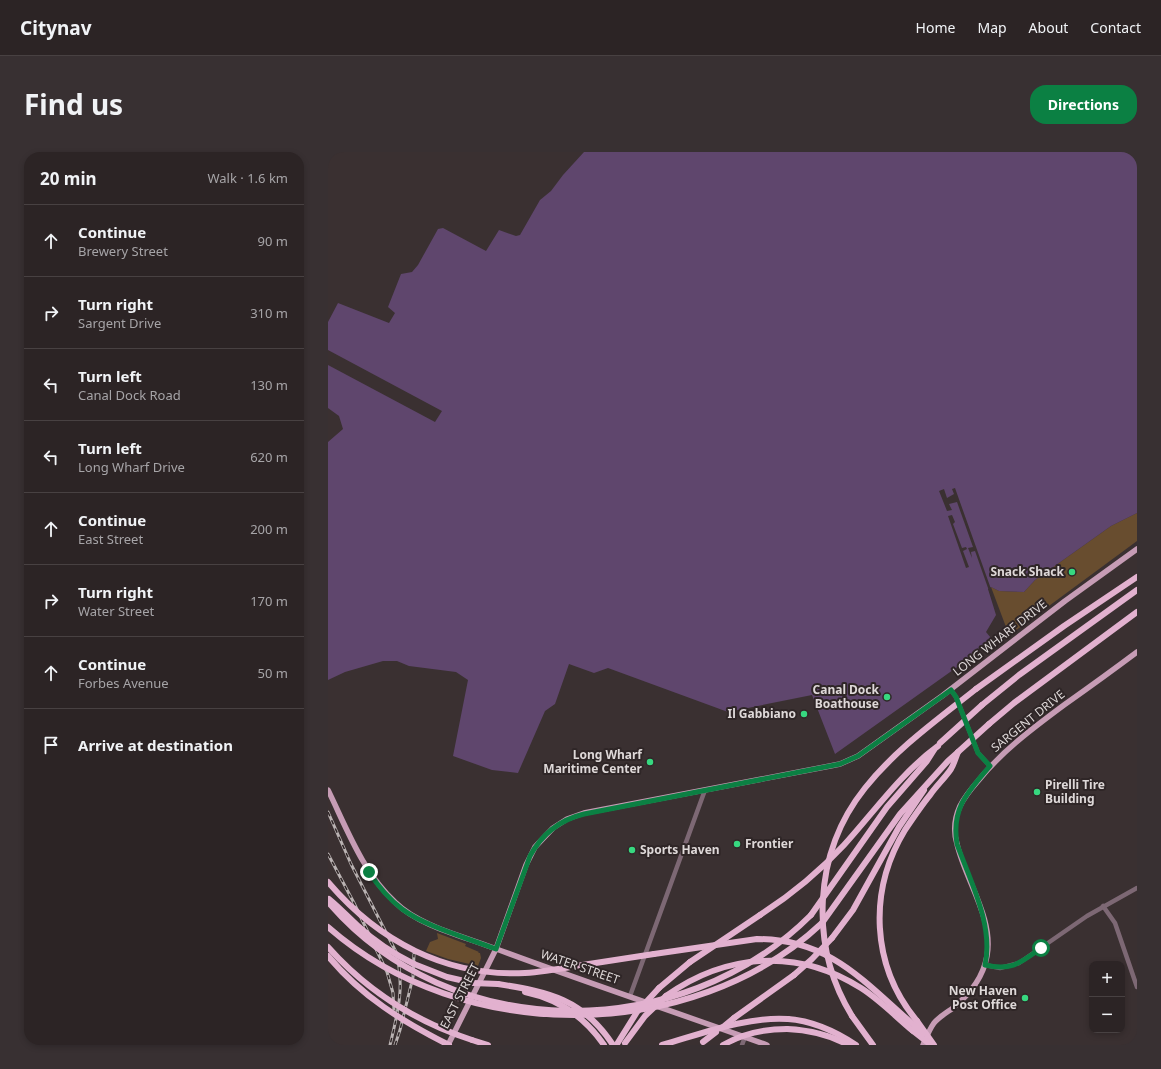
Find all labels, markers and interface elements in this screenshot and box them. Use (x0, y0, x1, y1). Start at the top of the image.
text: Citynav (20, 15, 92, 41)
text: Home (916, 18, 955, 37)
text: Map (977, 18, 1007, 37)
text: About (1029, 18, 1068, 37)
text: Contact (1090, 18, 1141, 37)
text: Find us (24, 85, 123, 123)
button: Directions (1030, 85, 1137, 124)
text: 20 min (40, 167, 97, 190)
text: Walk · 1.6 km (208, 169, 288, 187)
text: Continue (78, 222, 146, 242)
icon: ahead (40, 230, 62, 252)
text: 90 m (258, 232, 288, 250)
text: Brewery Street (78, 242, 168, 260)
text: Turn right (78, 294, 153, 314)
icon: right (40, 302, 62, 324)
text: 310 m (250, 304, 288, 322)
text: Sargent Drive (78, 314, 161, 332)
text: Turn left (78, 366, 142, 386)
icon: left (40, 374, 62, 396)
text: 130 m (250, 376, 288, 394)
text: Canal Dock Road (78, 386, 181, 404)
text: Turn left (78, 438, 142, 458)
icon: left (40, 446, 62, 468)
text: 620 m (250, 448, 288, 466)
text: Long Wharf Drive (78, 458, 185, 476)
text: Continue (78, 510, 146, 530)
icon: ahead (40, 518, 62, 540)
text: 200 m (250, 520, 288, 538)
text: East Street (78, 530, 143, 548)
place label: Snack Shack (990, 563, 1065, 580)
marker: Snack Shack (1067, 567, 1077, 577)
text: Turn right (78, 582, 153, 602)
icon: right (40, 590, 62, 612)
text: 170 m (250, 592, 288, 610)
street label: LONG WHARF DRIVE (949, 595, 1050, 680)
text: Water Street (78, 602, 154, 620)
text: Continue (78, 654, 146, 674)
icon: ahead (40, 662, 62, 684)
text: 50 m (258, 664, 288, 682)
text: Forbes Avenue (78, 674, 169, 692)
place label: Canal Dock Boathouse (813, 681, 880, 712)
street label: SARGENT DRIVE (987, 686, 1068, 756)
marker: Canal Dock Boathouse (882, 692, 892, 702)
place label: Il Gabbiano (728, 705, 796, 722)
marker: Il Gabbiano (799, 709, 809, 719)
icon: arrive (40, 734, 62, 756)
text: Arrive at destination (78, 735, 233, 755)
place label: Long Wharf Maritime Center (543, 746, 643, 777)
marker: Long Wharf Maritime Center (645, 757, 655, 767)
place label: Pirelli Tire Building (1045, 776, 1105, 807)
marker: Pirelli Tire Building (1032, 787, 1042, 797)
place label: Frontier (745, 835, 794, 852)
marker: Frontier (732, 839, 742, 849)
place label: Sports Haven (640, 841, 720, 858)
marker: Sports Haven (627, 845, 637, 855)
route end (360, 863, 378, 881)
route start (1032, 939, 1050, 957)
street label: WATER STREET (539, 945, 622, 988)
street label: EAST STREET (436, 960, 483, 1031)
map controls (1089, 961, 1125, 1033)
button: + (1089, 961, 1125, 997)
place label: New Haven Post Office (949, 982, 1017, 1013)
marker: New Haven Post Office (1020, 993, 1030, 1003)
button: − (1089, 997, 1125, 1033)

